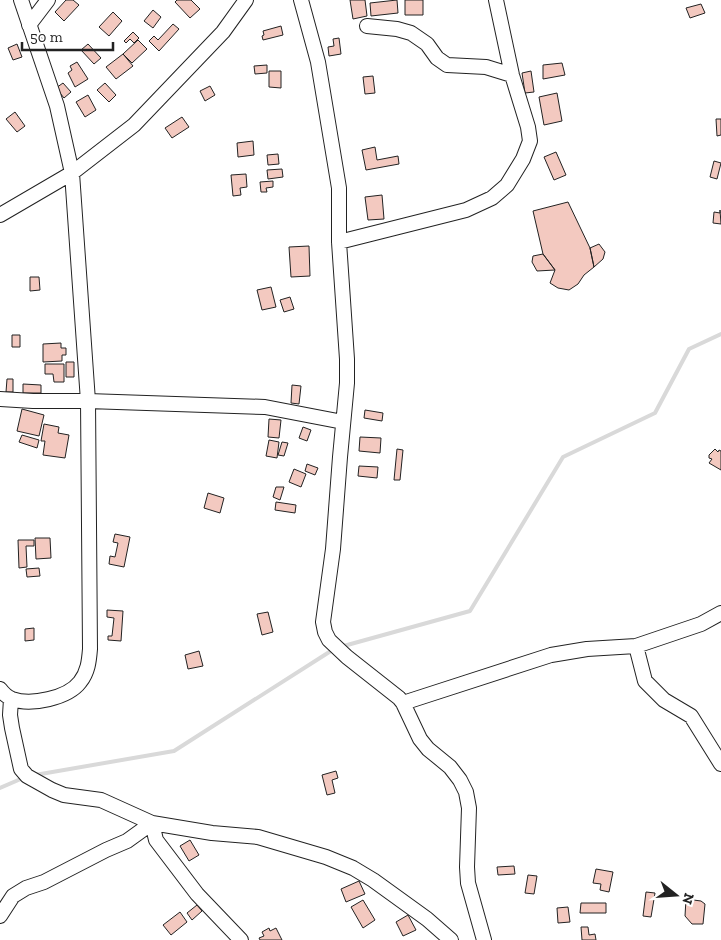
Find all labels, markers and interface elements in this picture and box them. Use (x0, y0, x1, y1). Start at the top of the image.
scale bar (22, 20, 114, 52)
text: 50 m (30, 28, 63, 46)
north arrow (651, 870, 701, 920)
text: N (678, 891, 698, 907)

